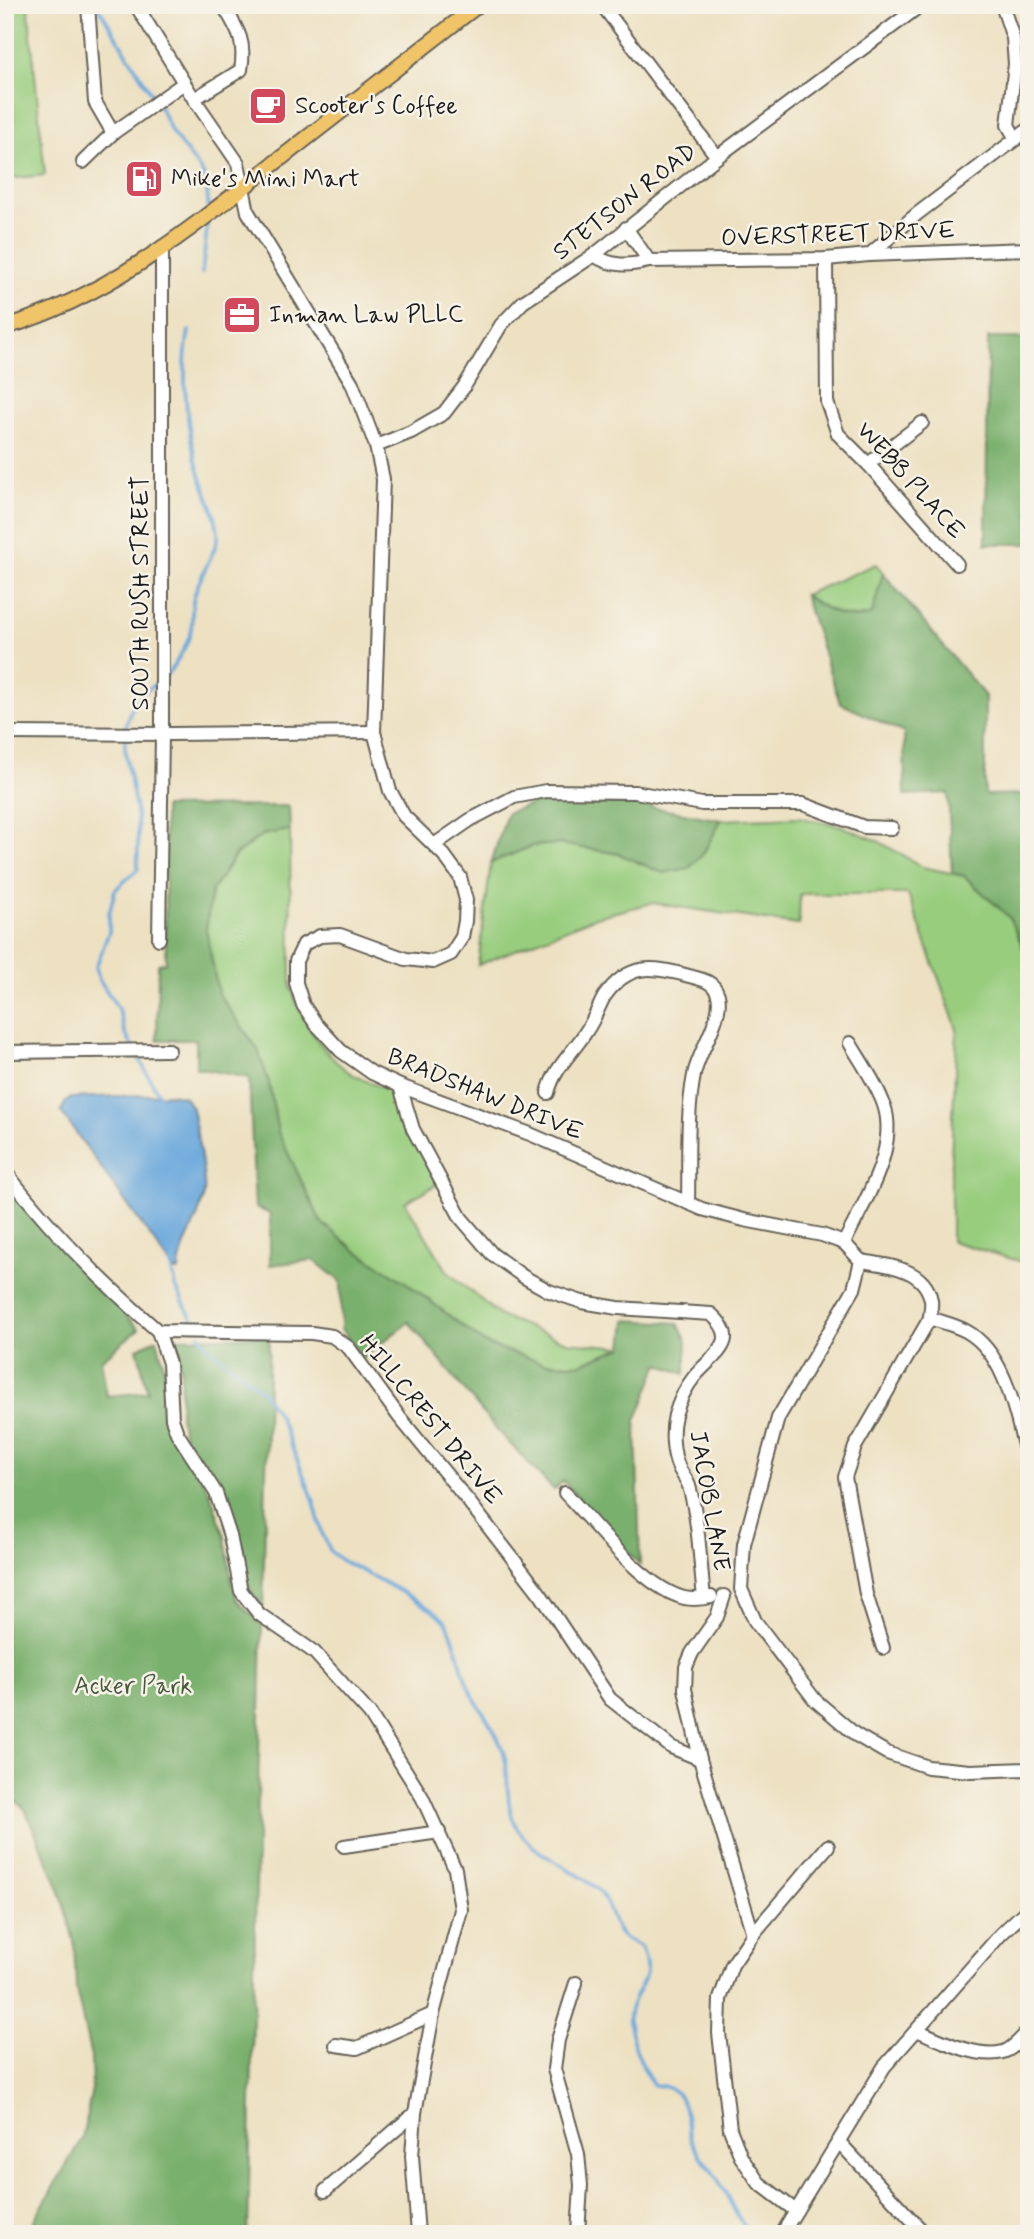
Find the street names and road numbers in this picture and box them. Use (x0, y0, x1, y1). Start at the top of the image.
street label: STETSON ROAD (547, 136, 703, 268)
street label: OVERSTREET DRIVE (721, 215, 955, 255)
street label: WEBB PLACE (849, 416, 971, 546)
street label: SOUTH RUSH STREET (126, 475, 157, 711)
street label: BRADSHAW DRIVE (383, 1042, 587, 1148)
street label: HILLCREST DRIVE (352, 1328, 508, 1512)
street label: JACOB LANE (681, 1428, 737, 1574)

